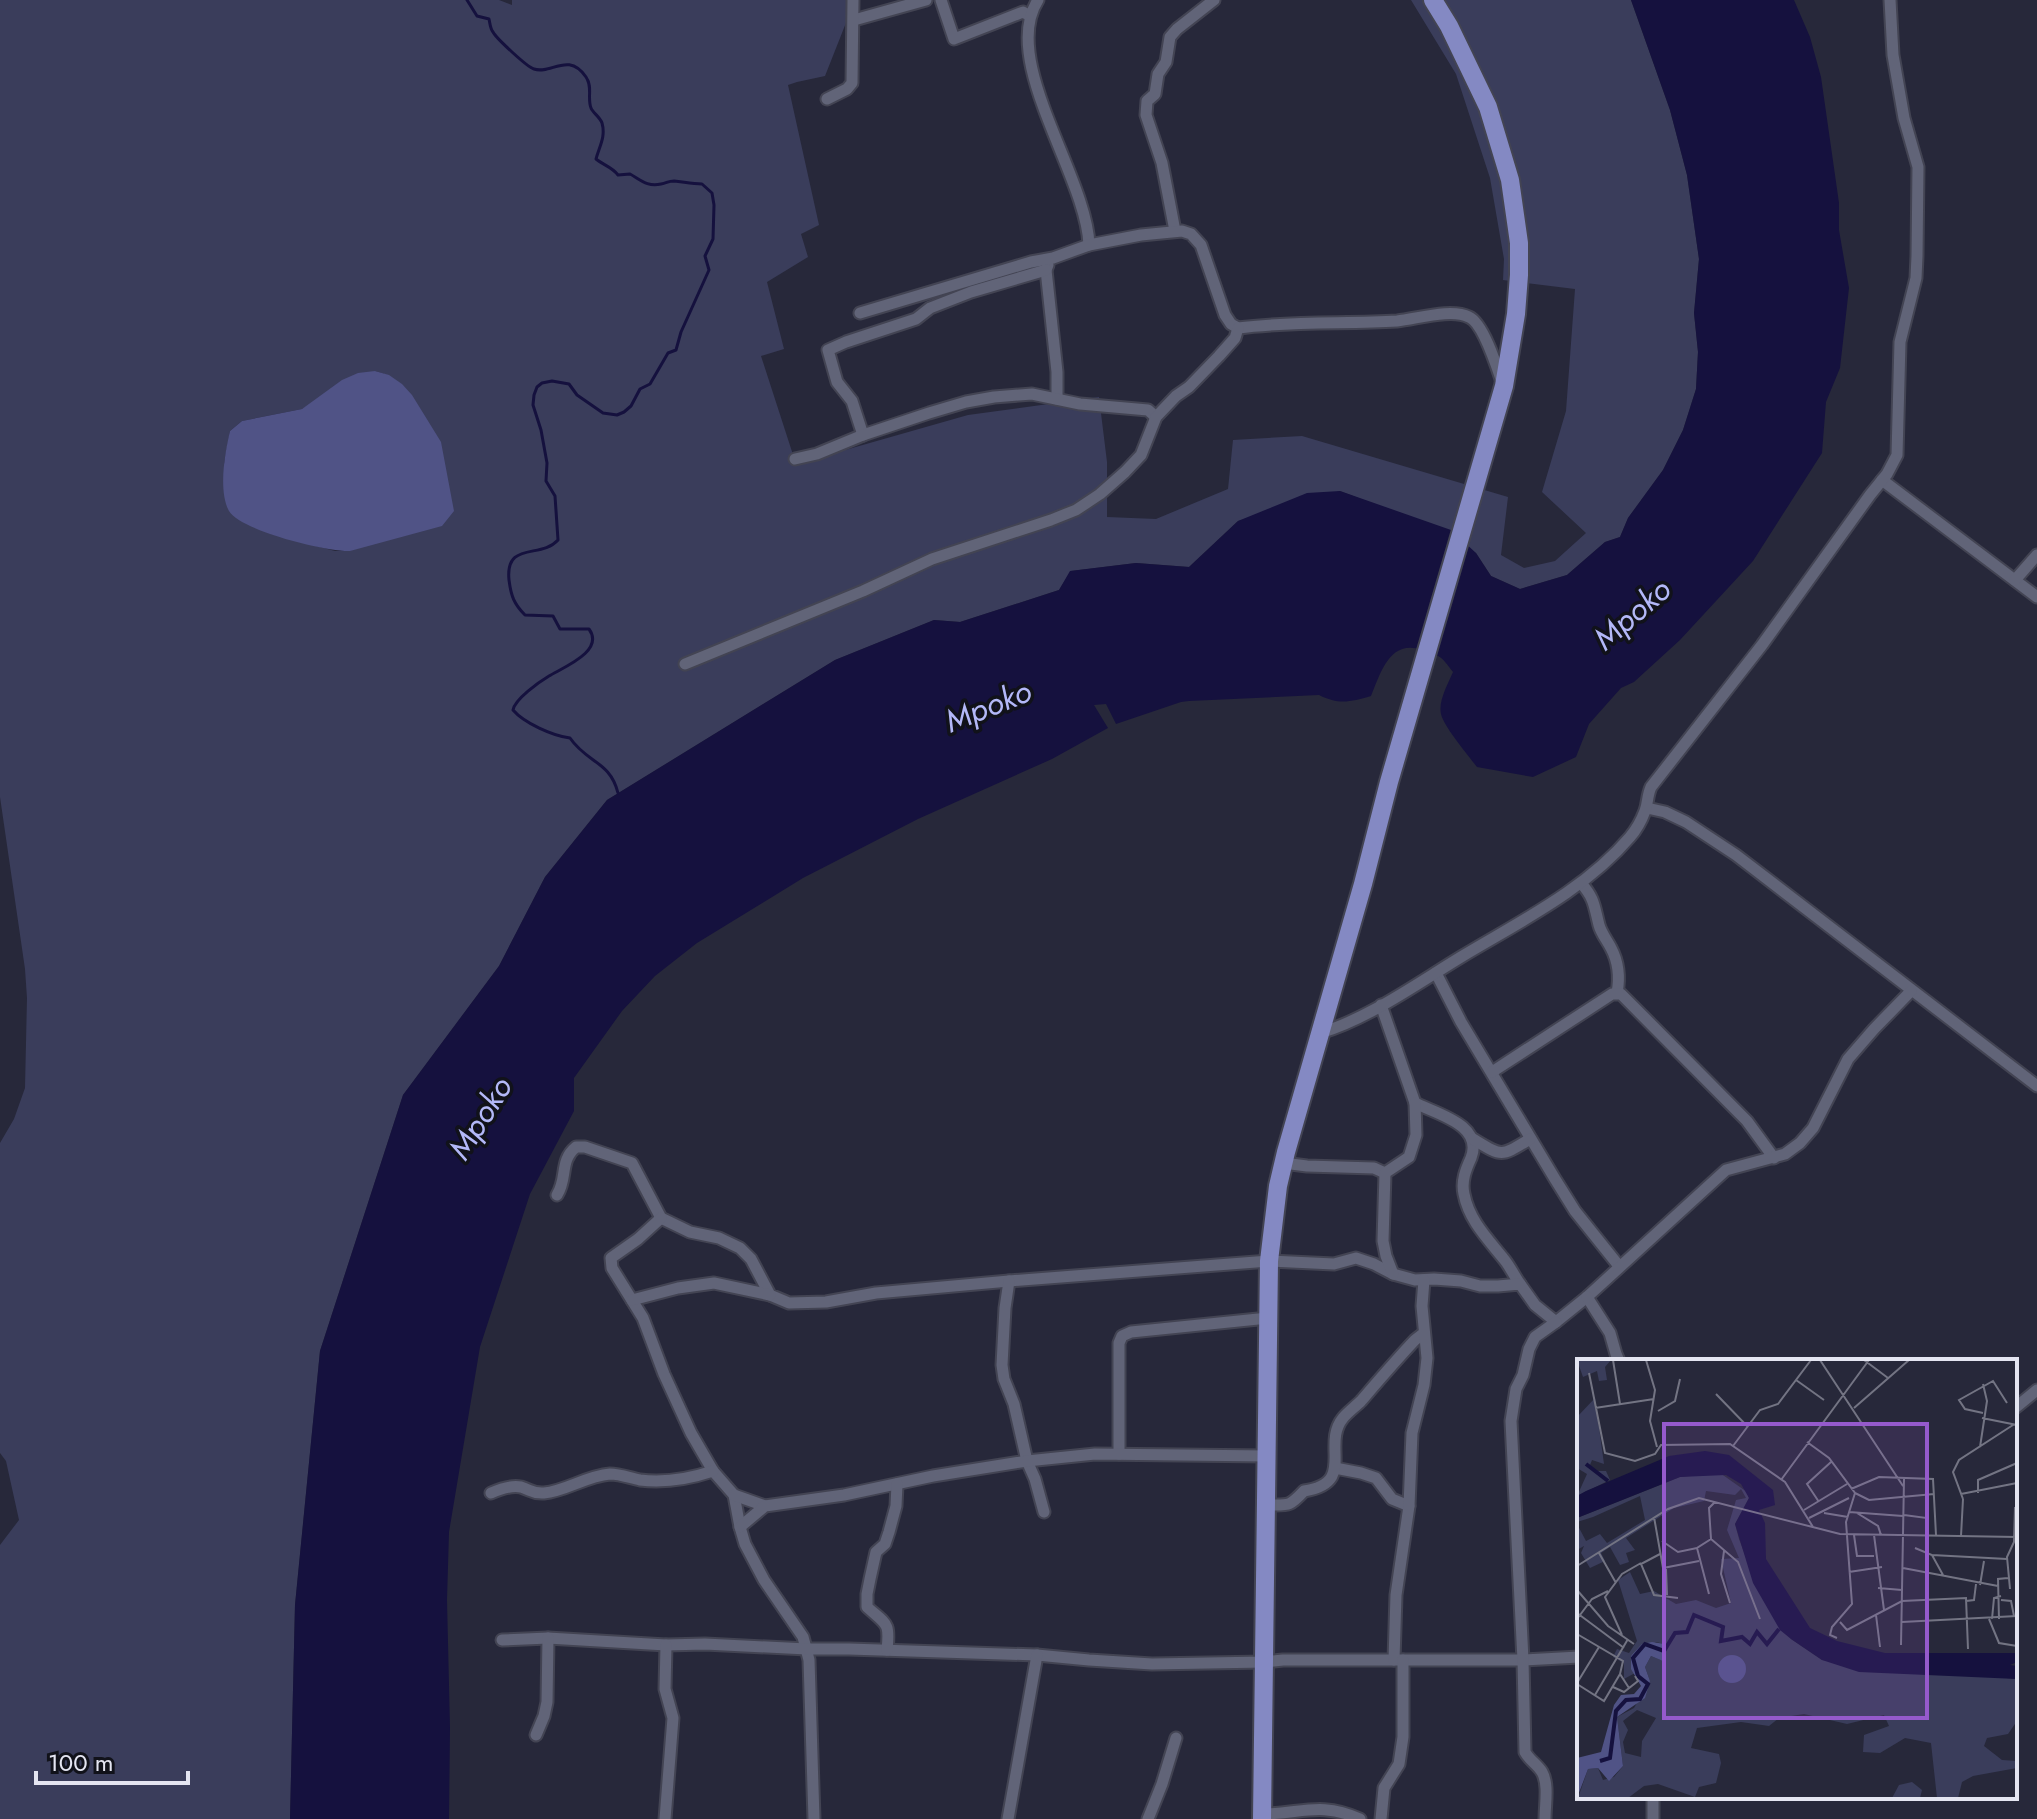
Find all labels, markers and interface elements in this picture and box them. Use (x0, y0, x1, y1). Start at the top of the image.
water label: Mpoko (1583, 567, 1681, 661)
water label: Mpoko (938, 668, 1038, 744)
water label: Mpoko (437, 1068, 523, 1168)
inset map (1577, 1359, 2017, 1799)
scale bar (36, 1735, 188, 1785)
text: 100 m (48, 1745, 114, 1780)

